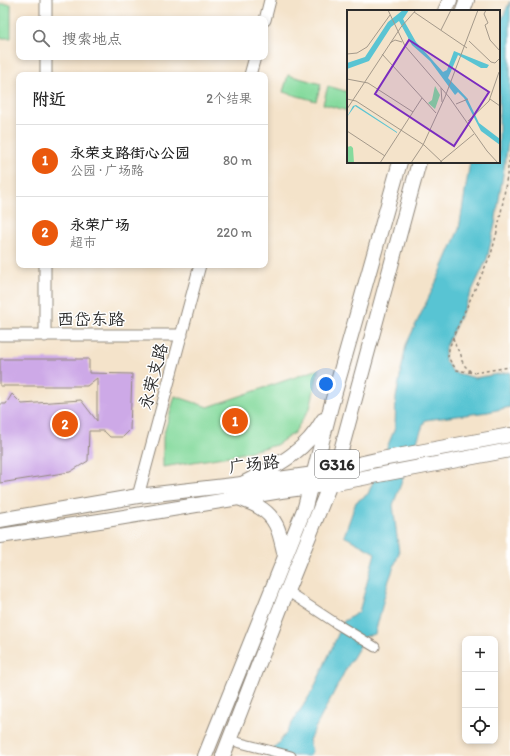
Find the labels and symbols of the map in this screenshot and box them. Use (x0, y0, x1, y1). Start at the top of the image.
inset map (347, 10, 500, 163)
street label: 西岱东路 (57, 309, 125, 329)
street label: 永荣支路 (135, 341, 171, 411)
your location (316, 374, 336, 394)
pin: 1 (222, 406, 248, 436)
pin: 2 (52, 409, 78, 439)
road number: G316 (315, 450, 359, 478)
street label: 广场路 (227, 451, 281, 477)

